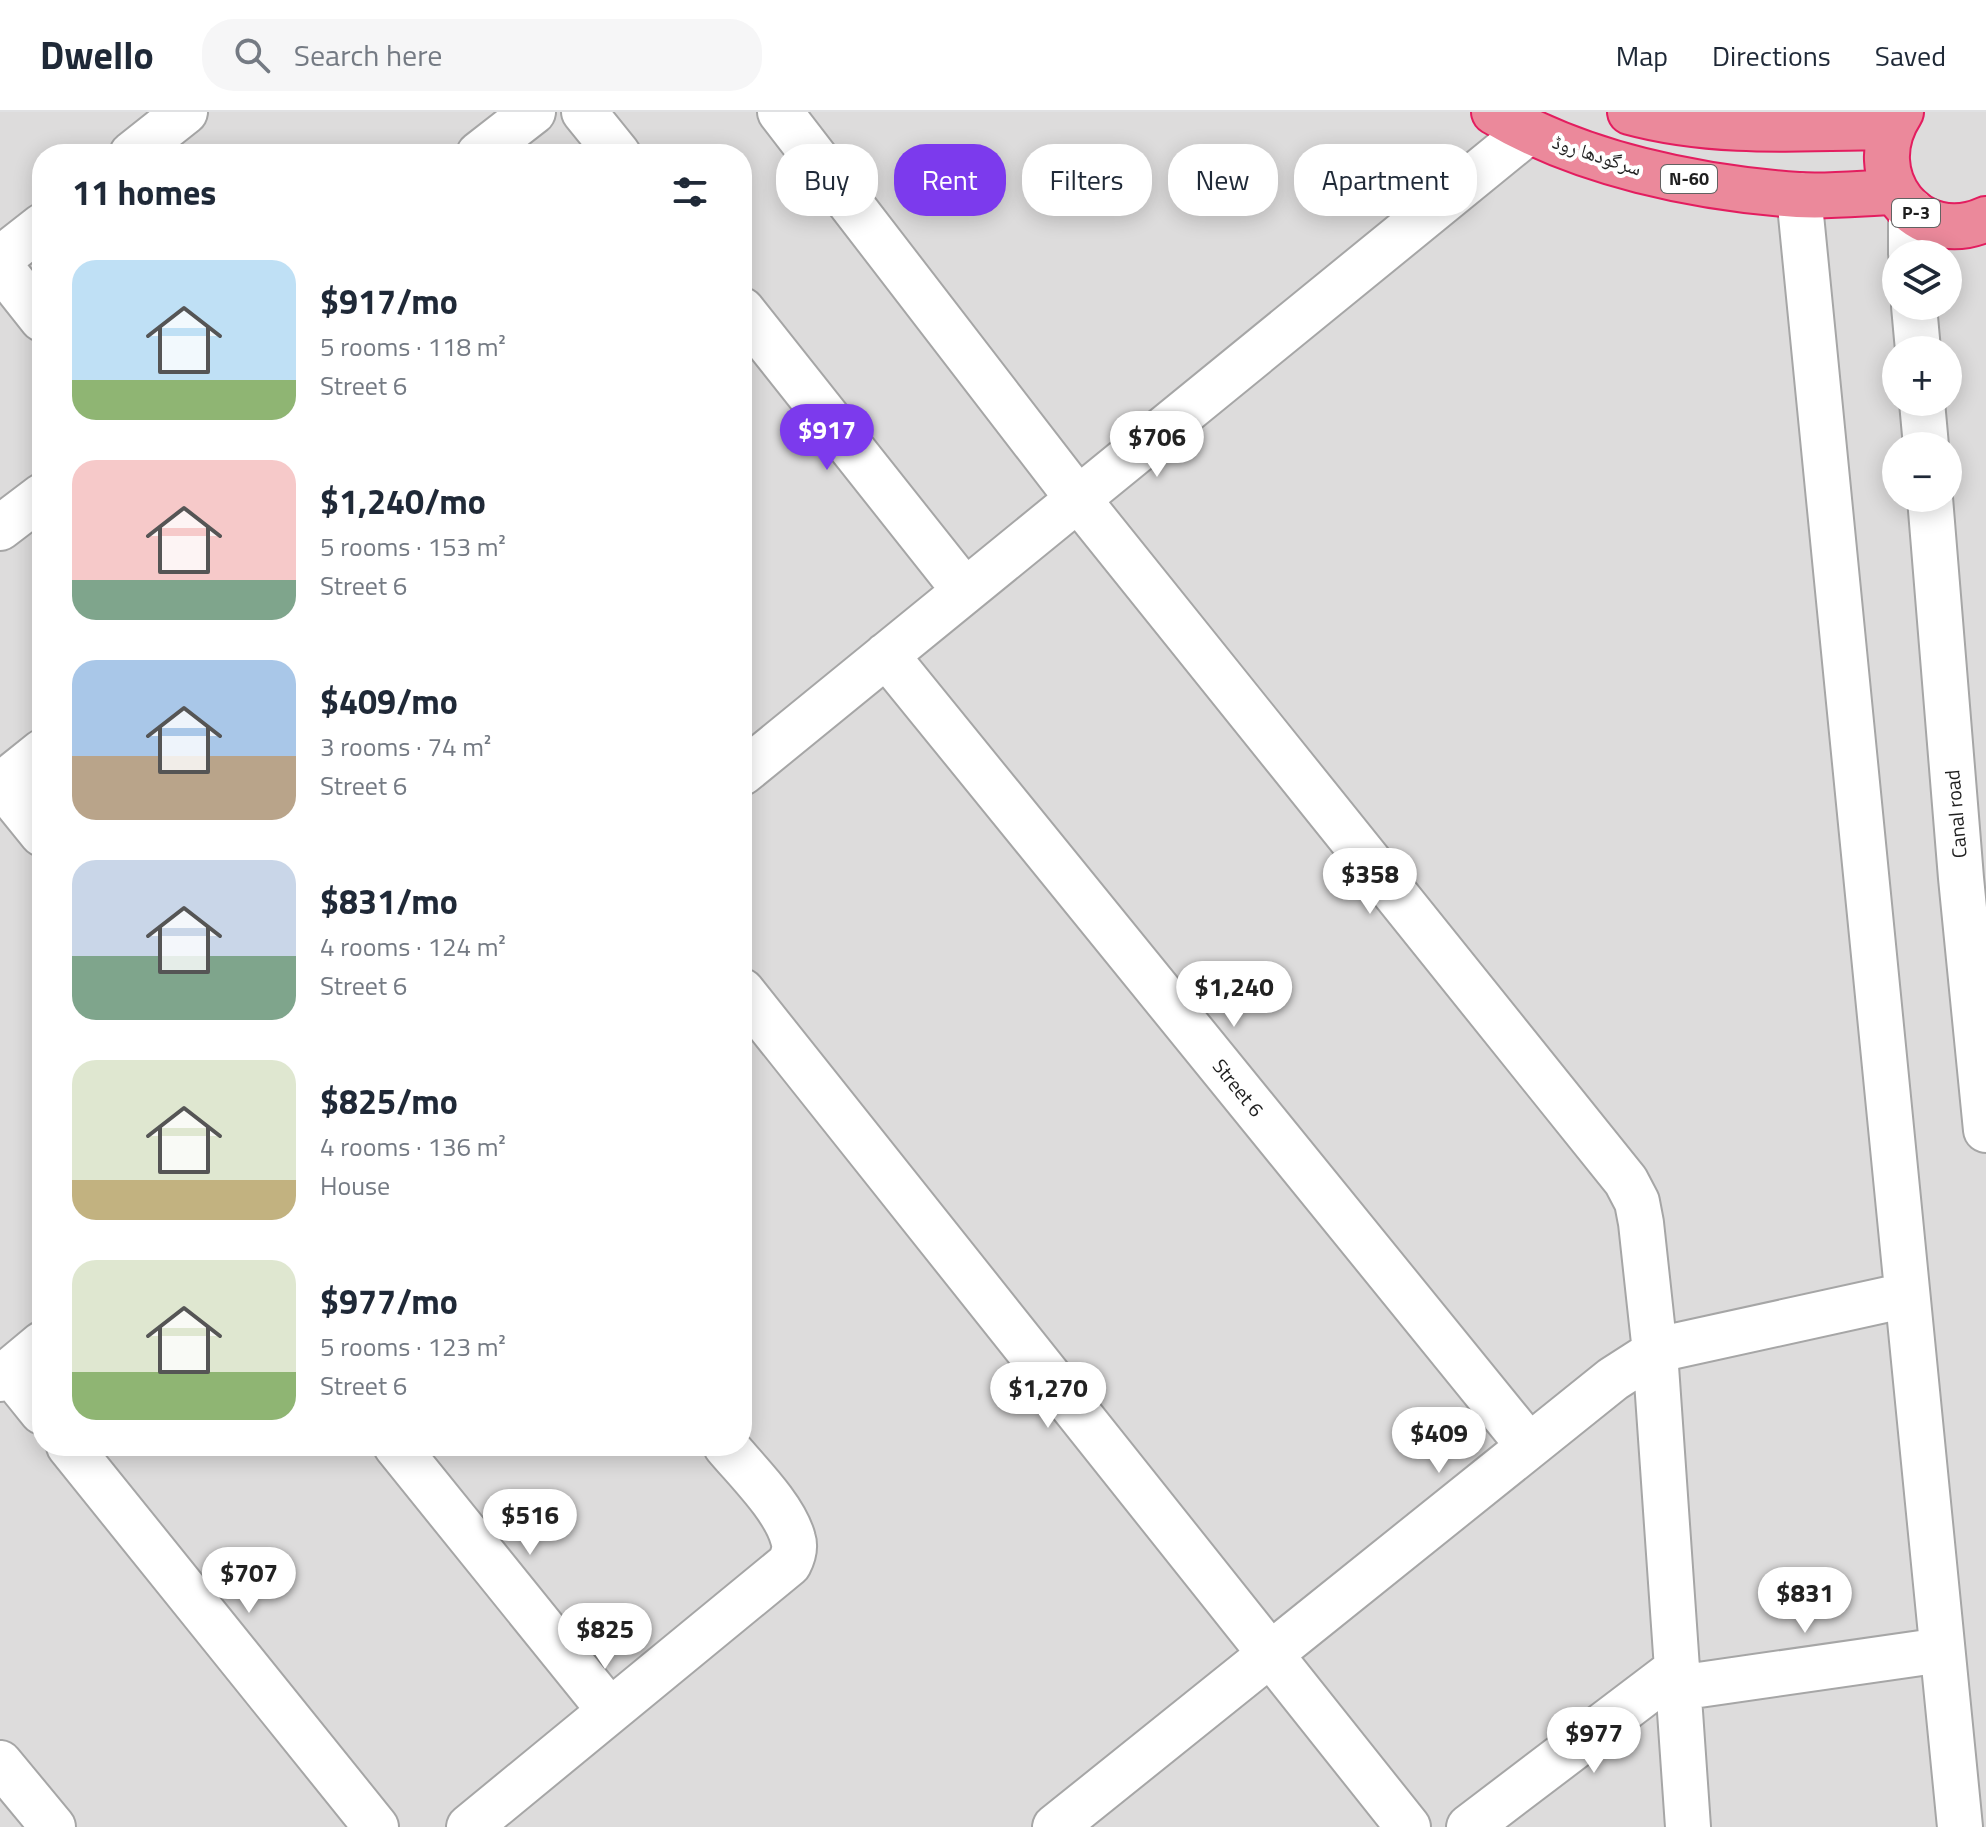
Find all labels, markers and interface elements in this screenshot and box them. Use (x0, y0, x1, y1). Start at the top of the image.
search box (202, 19, 762, 91)
text: Dwello (40, 26, 154, 84)
text: Search here (294, 32, 443, 78)
icon: search (230, 33, 274, 77)
text: Map (1616, 34, 1668, 77)
text: Directions (1712, 34, 1831, 77)
text: Saved (1875, 34, 1946, 77)
street label: سرگودھا روڈ (1549, 126, 1646, 184)
chip: Buy (776, 144, 878, 216)
chip: Rent (894, 144, 1006, 216)
chip: Filters (1022, 144, 1152, 216)
chip: New (1168, 144, 1278, 216)
chip: Apartment (1294, 144, 1477, 216)
road number: N-60 (1661, 165, 1717, 193)
text: 11 homes (72, 166, 216, 218)
icon: filters (668, 170, 712, 214)
road number: P-3 (1892, 199, 1940, 227)
map controls (1882, 240, 1962, 512)
button: layers (1882, 240, 1962, 320)
text: $917/mo (320, 275, 458, 327)
icon: home (136, 292, 232, 388)
text: 5 rooms · 118 m² (320, 327, 506, 366)
button: + (1882, 336, 1962, 416)
text: Street 6 (320, 366, 407, 405)
pin: $917 (780, 404, 874, 472)
text: $917 (798, 410, 856, 449)
pin: $706 (1110, 411, 1204, 479)
text: $706 (1128, 417, 1186, 456)
button: − (1882, 432, 1962, 512)
text: $1,240/mo (320, 475, 486, 527)
icon: home (136, 492, 232, 588)
text: 5 rooms · 153 m² (320, 527, 506, 566)
text: Street 6 (320, 566, 407, 605)
text: $409/mo (320, 675, 458, 727)
icon: home (136, 692, 232, 788)
text: 3 rooms · 74 m² (320, 727, 491, 766)
text: Street 6 (320, 766, 407, 805)
street label: Canal road (1936, 769, 1975, 860)
pin: $358 (1323, 848, 1417, 916)
text: $358 (1341, 854, 1399, 893)
text: $831/mo (320, 875, 458, 927)
icon: home (136, 892, 232, 988)
text: 4 rooms · 124 m² (320, 927, 506, 966)
pin: $1,240 (1169, 961, 1299, 1029)
text: Street 6 (320, 966, 407, 1005)
text: $1,240 (1194, 967, 1274, 1006)
street label: Street 6 (1205, 1052, 1272, 1124)
text: $825/mo (320, 1075, 458, 1127)
icon: home (136, 1092, 232, 1188)
text: 4 rooms · 136 m² (320, 1127, 506, 1166)
text: House (320, 1166, 390, 1205)
text: $977/mo (320, 1275, 458, 1327)
icon: home (136, 1292, 232, 1388)
text: 5 rooms · 123 m² (320, 1327, 506, 1366)
pin: $1,270 (983, 1362, 1113, 1430)
text: Street 6 (320, 1366, 407, 1405)
text: $1,270 (1008, 1368, 1088, 1407)
pin: $409 (1392, 1407, 1486, 1475)
text: $409 (1410, 1413, 1468, 1452)
pin: $516 (483, 1489, 577, 1557)
text: $516 (501, 1495, 559, 1534)
pin: $707 (202, 1547, 296, 1615)
text: $707 (220, 1553, 278, 1592)
pin: $831 (1758, 1567, 1852, 1635)
text: $831 (1776, 1573, 1834, 1612)
pin: $825 (558, 1603, 652, 1671)
text: $825 (576, 1609, 634, 1648)
pin: $977 (1547, 1707, 1641, 1775)
text: $977 (1565, 1713, 1623, 1752)

